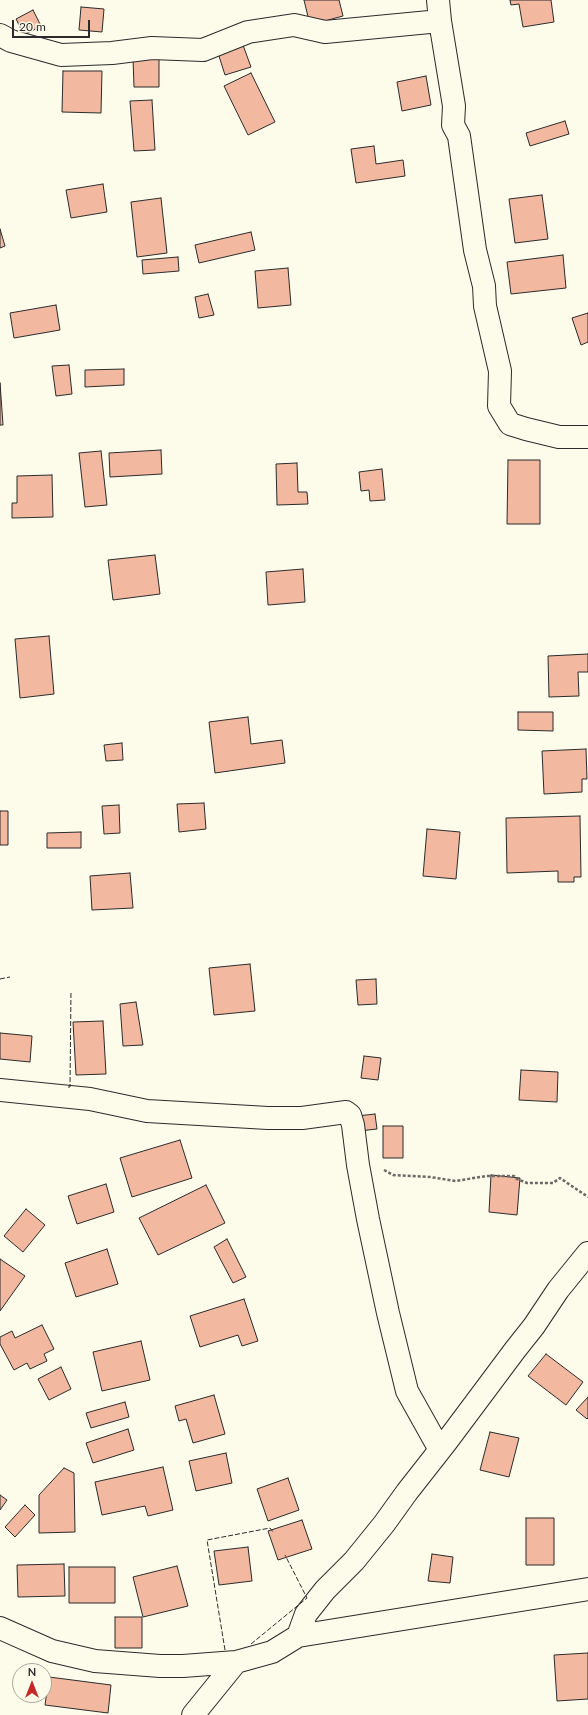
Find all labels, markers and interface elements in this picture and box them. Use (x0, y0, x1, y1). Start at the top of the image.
scale bar (14, 12, 92, 38)
text: 20 m (19, 19, 46, 34)
north arrow (12, 1663, 52, 1703)
text: N (28, 1665, 36, 1678)

